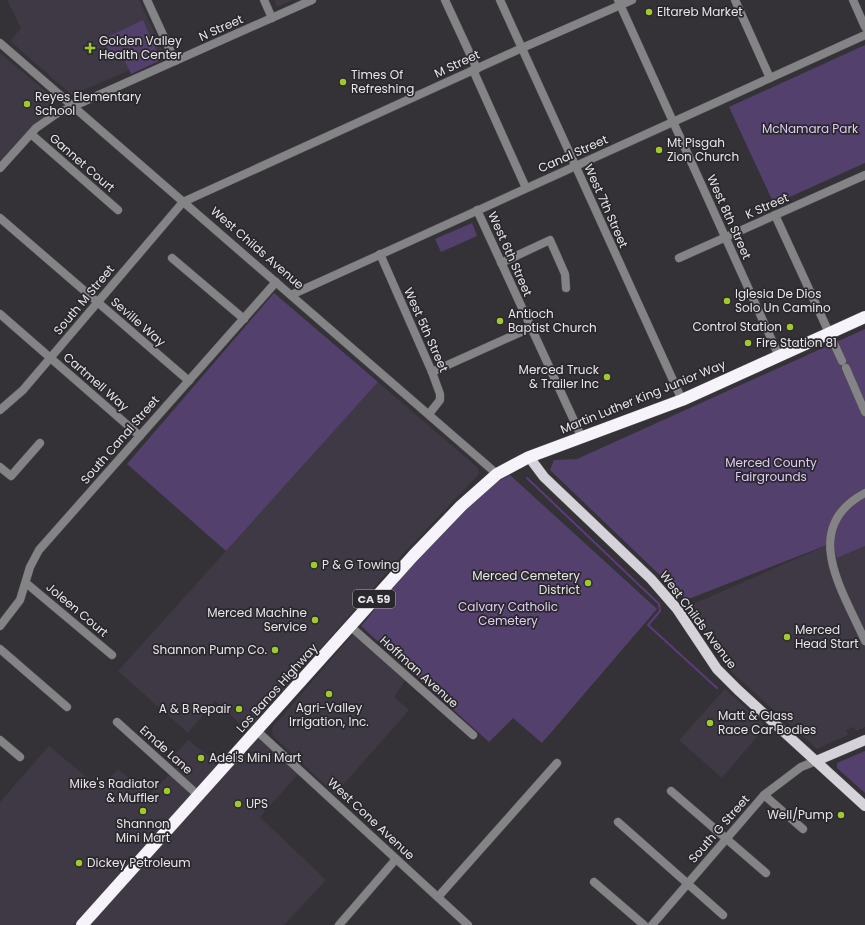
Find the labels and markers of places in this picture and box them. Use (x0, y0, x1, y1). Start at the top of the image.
place label: Eltareb Market (657, 3, 743, 20)
marker: Eltareb Market (644, 7, 654, 17)
place label: Golden Valley Health Center (99, 32, 182, 63)
marker: Golden Valley Health Center (84, 42, 96, 54)
place label: Times Of Refreshing (351, 66, 414, 97)
marker: Times Of Refreshing (338, 77, 348, 87)
place label: Reyes Elementary School (35, 88, 141, 119)
marker: Reyes Elementary School (22, 99, 32, 109)
place label: Mt Pisgah Zion Church (667, 134, 739, 165)
marker: Mt Pisgah Zion Church (654, 145, 664, 155)
place label: Iglesia De Dios Solo Un Camino (735, 285, 831, 316)
marker: Iglesia De Dios Solo Un Camino (722, 296, 732, 306)
place label: Antioch Baptist Church (508, 305, 597, 336)
marker: Antioch Baptist Church (495, 316, 505, 326)
place label: Control Station (692, 318, 782, 335)
marker: Control Station (785, 322, 795, 332)
place label: Fire Station 81 (756, 334, 837, 351)
marker: Fire Station 81 (743, 338, 753, 348)
place label: Merced Truck & Trailer Inc (519, 361, 600, 392)
marker: Merced Truck & Trailer Inc (602, 372, 612, 382)
place label: P & G Towing (322, 556, 400, 573)
marker: P & G Towing (309, 560, 319, 570)
place label: Merced Cemetery District (472, 567, 580, 598)
marker: Merced Cemetery District (583, 578, 593, 588)
place label: Merced Machine Service (207, 604, 307, 635)
marker: Merced Machine Service (310, 615, 320, 625)
place label: Merced Head Start (795, 621, 859, 652)
marker: Merced Head Start (782, 632, 792, 642)
place label: Shannon Pump Co. (152, 641, 267, 658)
marker: Shannon Pump Co. (270, 645, 280, 655)
marker: Agri-Valley Irrigation, Inc. (324, 689, 334, 699)
place label: Agri-Valley Irrigation, Inc. (289, 699, 369, 730)
place label: A & B Repair (159, 700, 232, 717)
marker: A & B Repair (234, 704, 244, 714)
place label: Matt & Glass Race Car Bodies (718, 707, 816, 738)
marker: Matt & Glass Race Car Bodies (705, 718, 715, 728)
place label: Adel's Mini Mart (209, 749, 301, 766)
marker: Adel's Mini Mart (196, 753, 206, 763)
place label: Mike's Radiator & Muffler (70, 775, 160, 806)
marker: Mike's Radiator & Muffler (162, 786, 172, 796)
place label: UPS (246, 795, 268, 812)
marker: UPS (233, 799, 243, 809)
marker: Shannon Mini Mart (138, 806, 148, 816)
place label: Well/Pump (767, 806, 833, 823)
marker: Well/Pump (836, 810, 846, 820)
place label: Shannon Mini Mart (116, 815, 170, 846)
place label: Dickey Petroleum (87, 854, 191, 871)
marker: Dickey Petroleum (74, 858, 84, 868)

